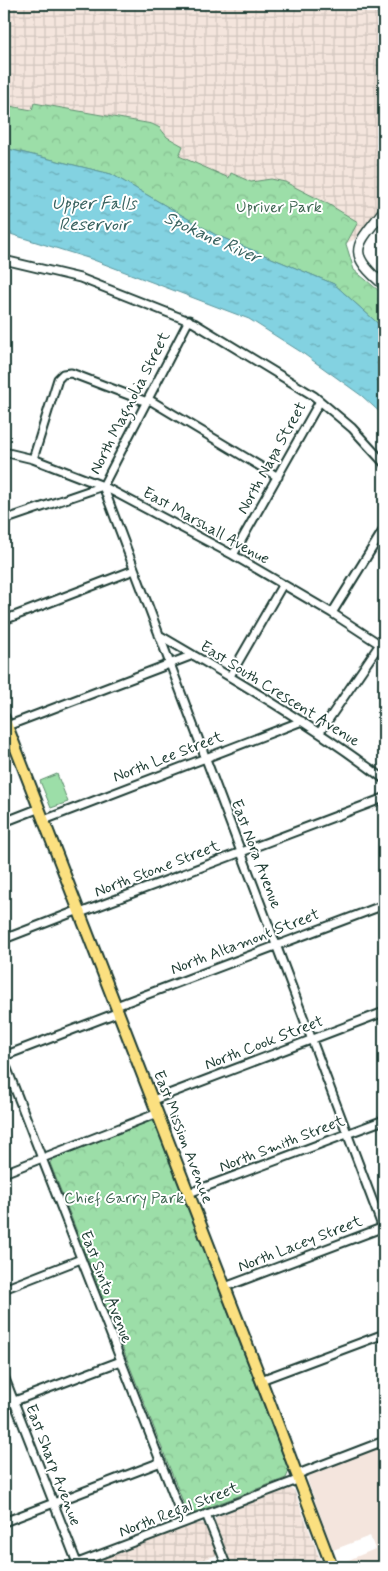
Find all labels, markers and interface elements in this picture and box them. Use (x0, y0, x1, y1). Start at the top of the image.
water label: Upper Falls Reservoir (52, 192, 138, 237)
park label: Upriver Park (236, 197, 322, 218)
water label: Spokane River (160, 206, 266, 271)
street label: North Magnolia Street (85, 328, 176, 478)
street label: North Napa Street (232, 398, 312, 518)
street label: East Marshall Avenue (139, 482, 273, 570)
street label: East South Crescent Avenue (196, 636, 364, 752)
street label: North Lee Street (110, 726, 227, 788)
street label: East Nora Avenue (226, 796, 287, 912)
street label: North Stone Street (91, 835, 223, 903)
street label: North Altamont Street (168, 904, 323, 980)
street label: North Cook Street (202, 1011, 327, 1075)
street label: East Mission Avenue (148, 1067, 218, 1207)
street label: North Smith Street (216, 1110, 348, 1178)
park label: Chief Garry Park (64, 1188, 184, 1209)
street label: North Lacey Street (235, 1210, 366, 1277)
street label: East Sinto Avenue (75, 1228, 137, 1347)
street label: East Sharp Avenue (20, 1401, 86, 1529)
street label: North Regal Street (116, 1477, 243, 1544)

